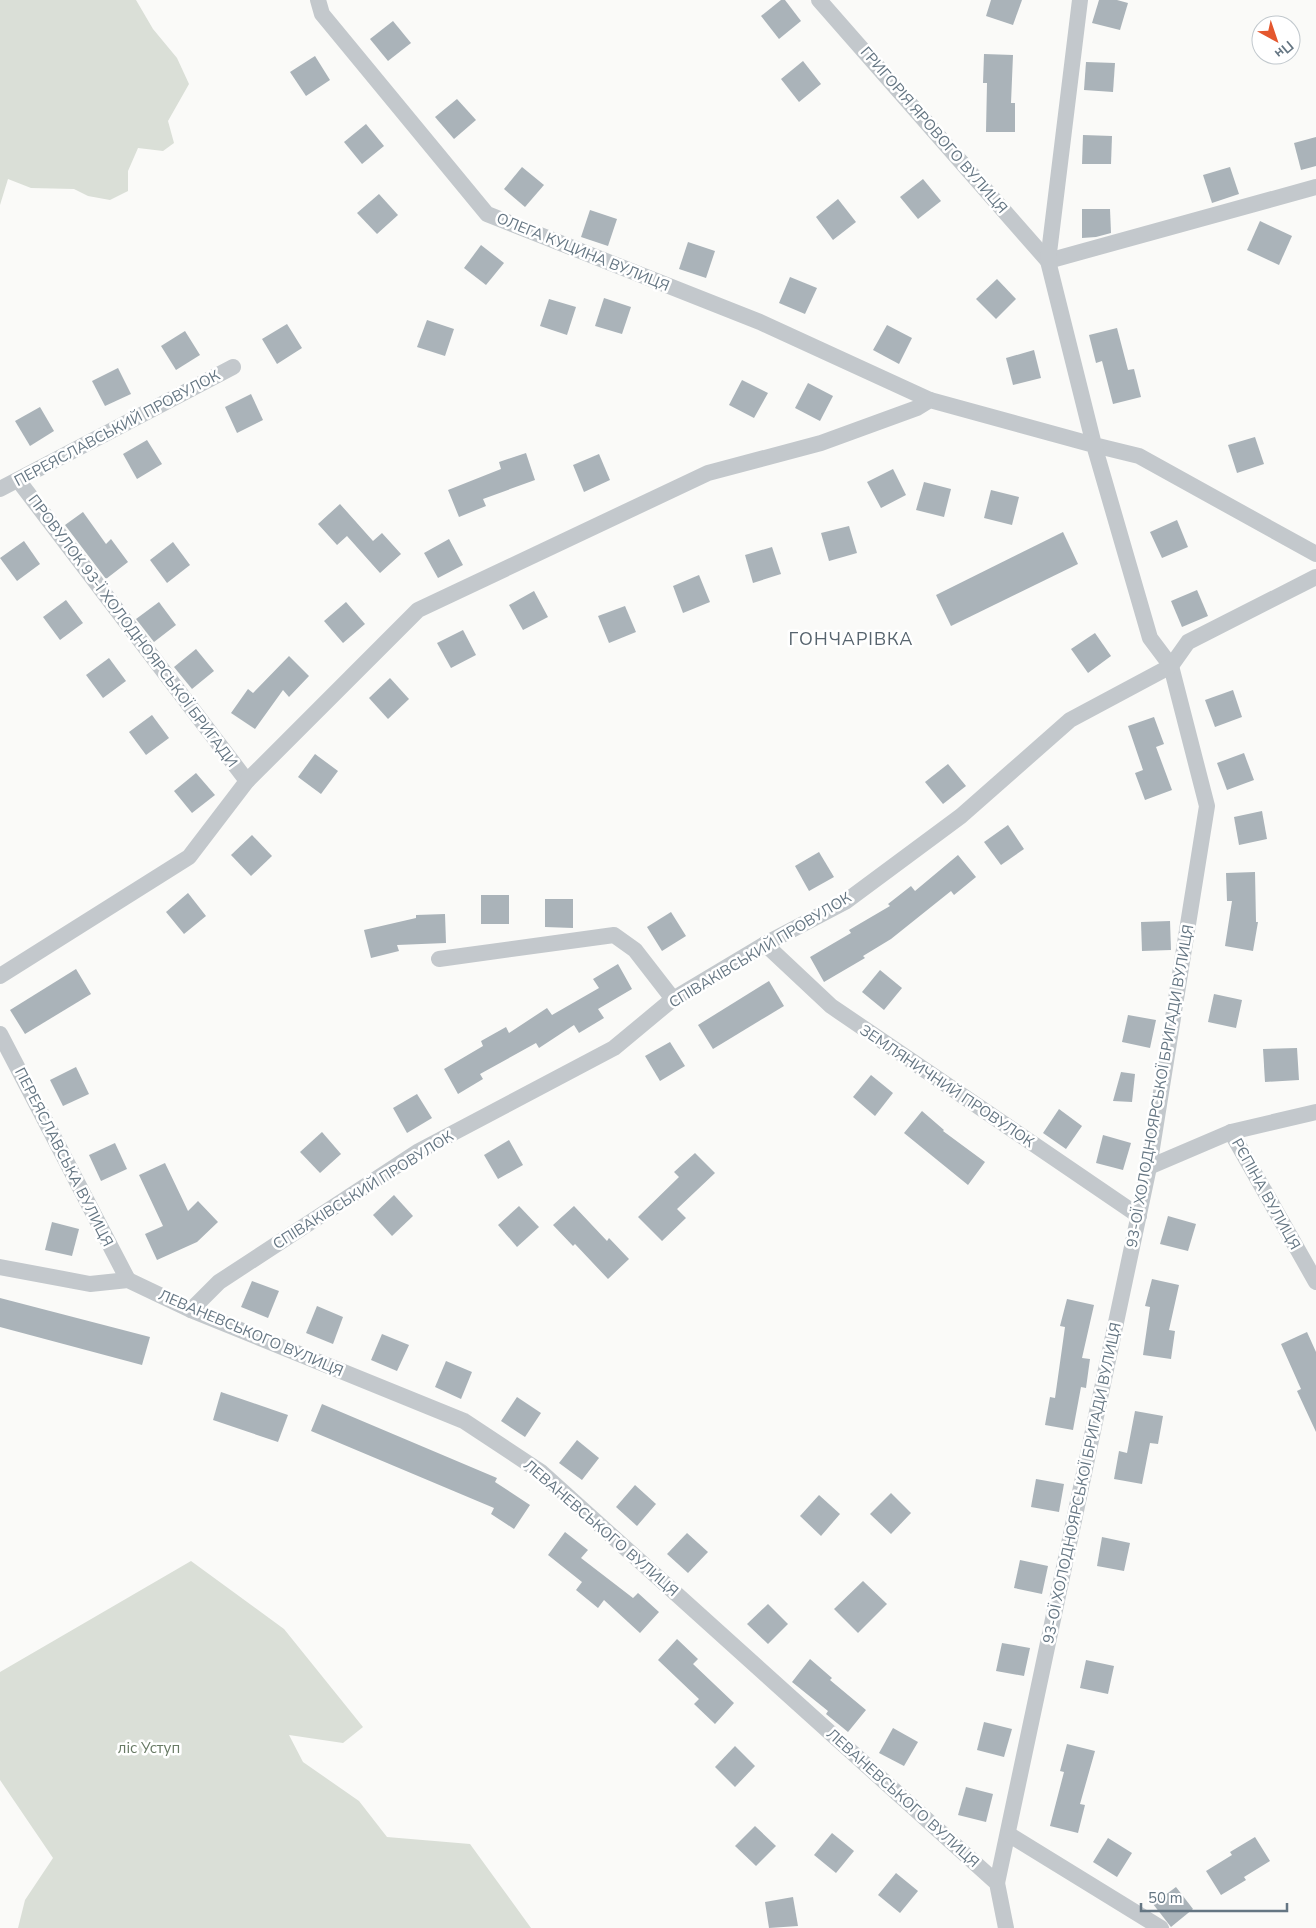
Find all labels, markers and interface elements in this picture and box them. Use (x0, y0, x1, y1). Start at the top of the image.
north arrow (1251, 15, 1301, 65)
text: Пн (1271, 36, 1298, 63)
street label: ГРИГОРІЯ ЯРОВОГО ВУЛИЦЯ (856, 42, 1012, 218)
street label: ОЛЕГА КУЦИНА ВУЛИЦЯ (494, 208, 672, 296)
street label: ПЕРЕЯСЛАВСЬКИЙ ПРОВУЛОК (11, 365, 224, 491)
street label: ПРОВУЛОК 93-Ї ХОЛОДНОЯРСЬКОЇ БРИГАДИ (24, 491, 242, 771)
district label: ГОНЧАРІВКА (789, 627, 913, 651)
street label: СПІВАКІВСЬКИЙ ПРОВУЛОК (665, 887, 855, 1012)
street label: 93-ОЇ ХОЛОДНОЯРСЬКОЇ БРИГАДИ ВУЛИЦЯ (1122, 923, 1198, 1249)
street label: ЗЕМЛЯНИЧНИЙ ПРОВУЛОК (856, 1020, 1038, 1152)
street label: ПЕРЕЯСЛАВСЬКА ВУЛИЦЯ (10, 1064, 118, 1250)
street label: СПІВАКІВСЬКИЙ ПРОВУЛОК (269, 1126, 457, 1254)
street label: РЄПІНА ВУЛИЦЯ (1227, 1135, 1305, 1253)
street label: ЛЕВАНЕВСЬКОГО ВУЛИЦЯ (156, 1285, 346, 1381)
street label: 93-ОЇ ХОЛОДНОЯРСЬКОЇ БРИГАДИ ВУЛИЦЯ (1038, 1321, 1126, 1645)
street label: ЛЕВАНЕВСЬКОГО ВУЛИЦЯ (519, 1455, 683, 1601)
street label: ЛЕВАНЕВСЬКОГО ВУЛИЦЯ (822, 1724, 984, 1872)
park label: ліс Уступ (118, 1738, 180, 1758)
scale bar (1141, 1880, 1287, 1912)
text: 50 m (1148, 1888, 1183, 1908)

